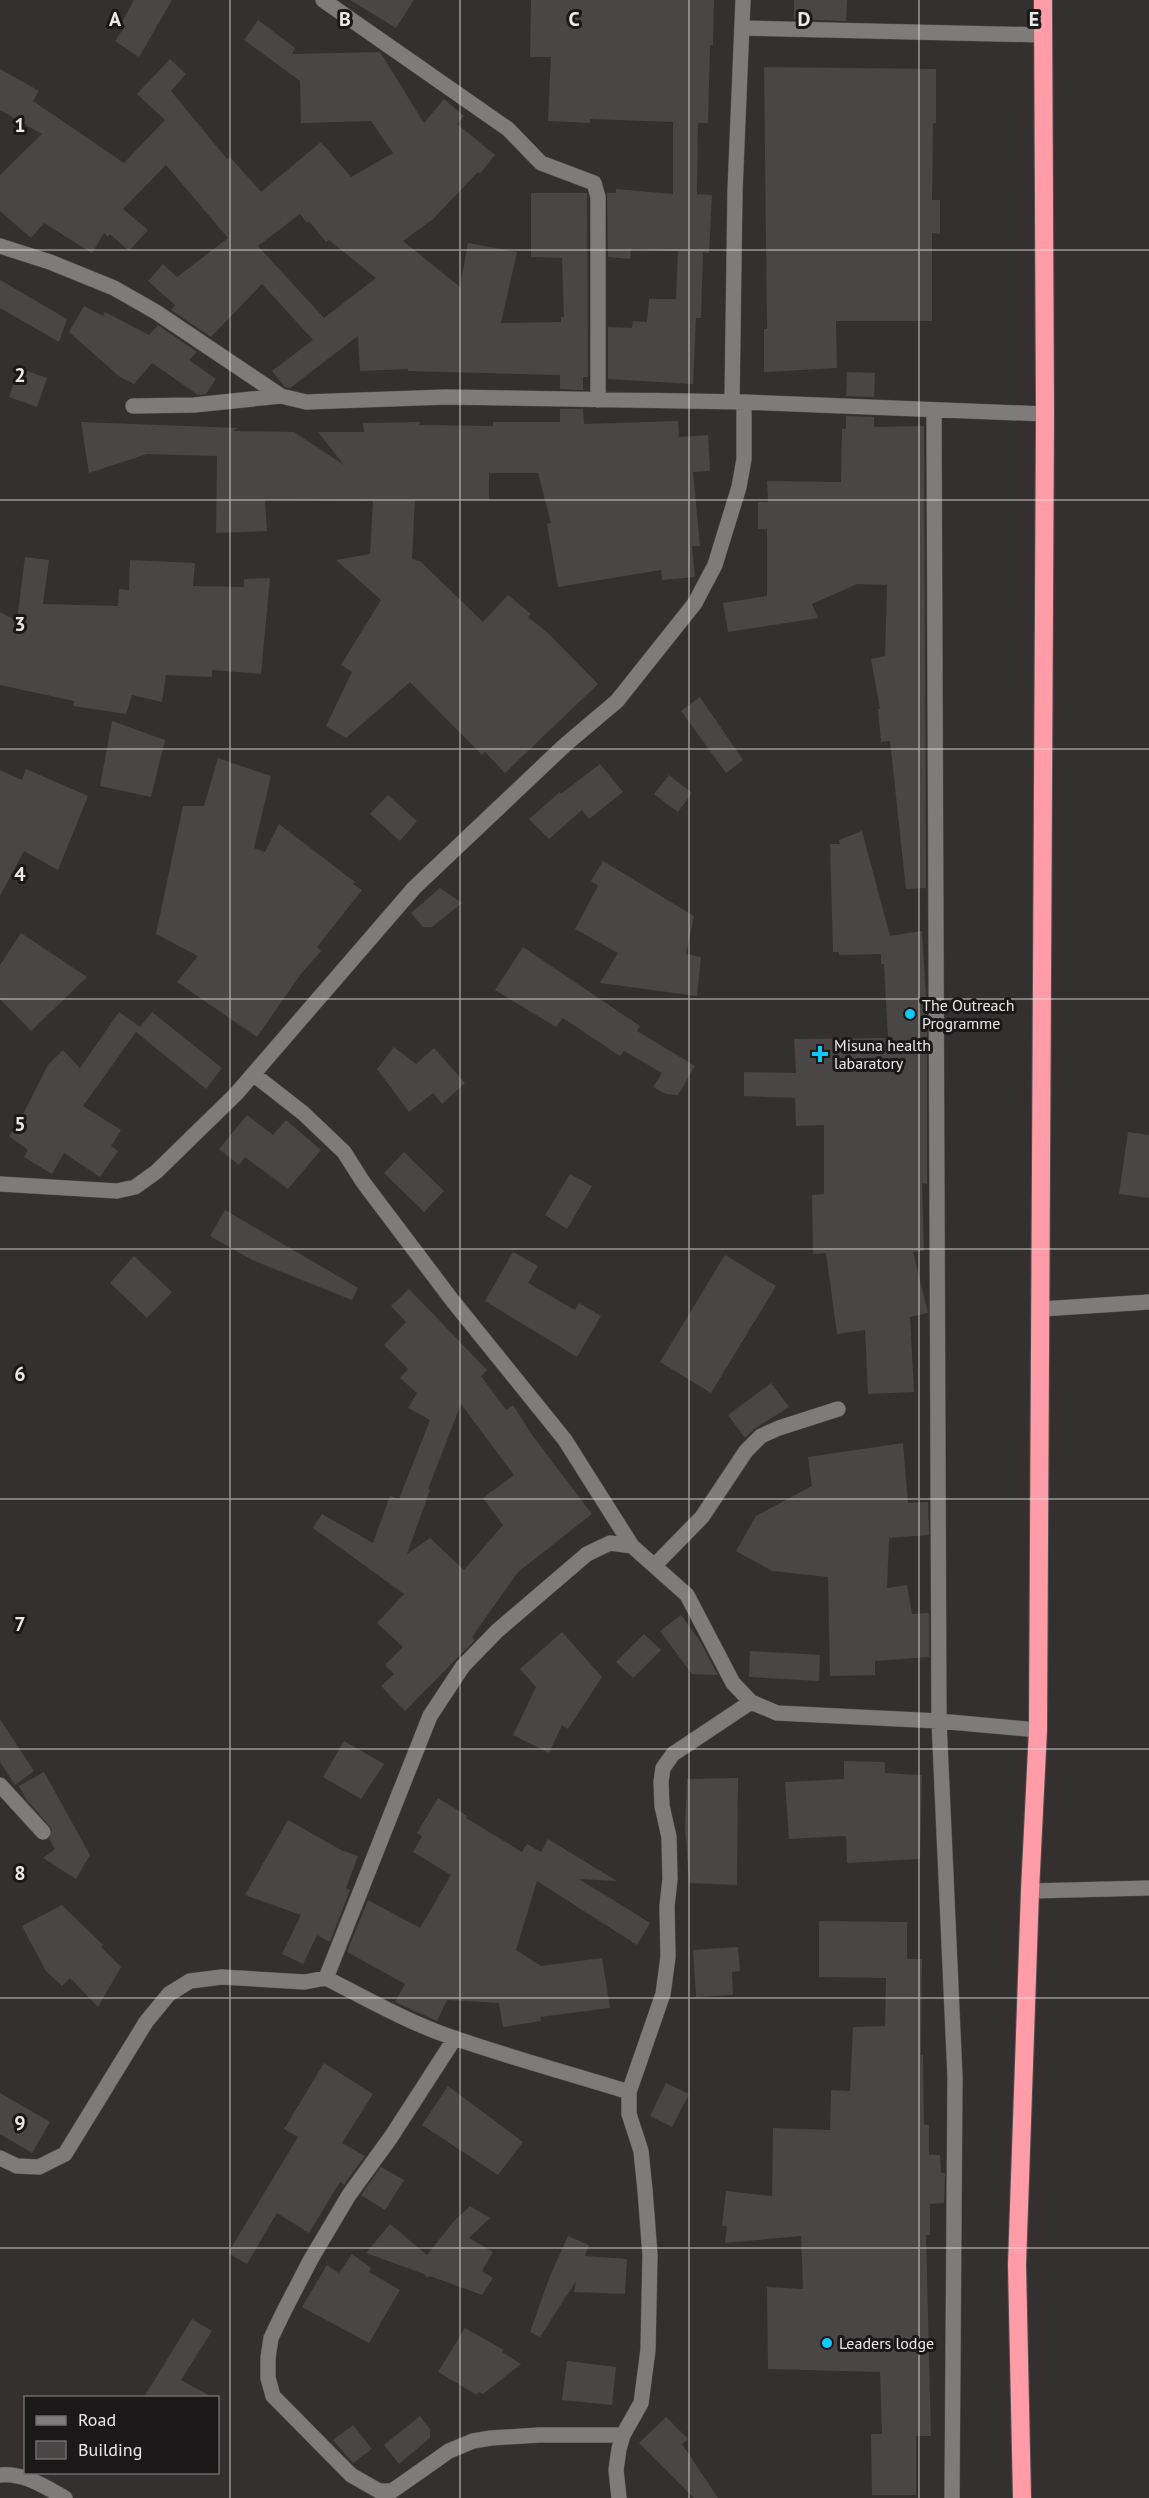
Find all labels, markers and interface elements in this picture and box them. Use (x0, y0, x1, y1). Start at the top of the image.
text: A (109, 6, 122, 32)
text: B (339, 6, 351, 32)
text: C (568, 6, 580, 32)
text: D (798, 6, 811, 32)
text: E (1029, 6, 1039, 32)
text: 1 (14, 112, 26, 138)
text: 2 (14, 362, 26, 388)
text: 3 (14, 611, 26, 637)
text: 4 (14, 861, 26, 887)
place label: The Outreach Programme (922, 995, 1015, 1033)
marker: The Outreach Programme (903, 1007, 917, 1021)
place label: Misuna health labaratory (834, 1035, 931, 1073)
marker: Misuna health labaratory (811, 1045, 829, 1063)
text: 5 (14, 1111, 26, 1137)
text: 6 (14, 1361, 26, 1387)
text: 7 (14, 1611, 26, 1637)
text: 8 (14, 1860, 26, 1886)
text: 9 (14, 2110, 26, 2136)
place label: Leaders lodge (839, 2333, 934, 2353)
marker: Leaders lodge (820, 2336, 834, 2350)
legend (24, 2396, 219, 2474)
text: Road (78, 2408, 116, 2431)
text: Building (78, 2438, 142, 2461)

